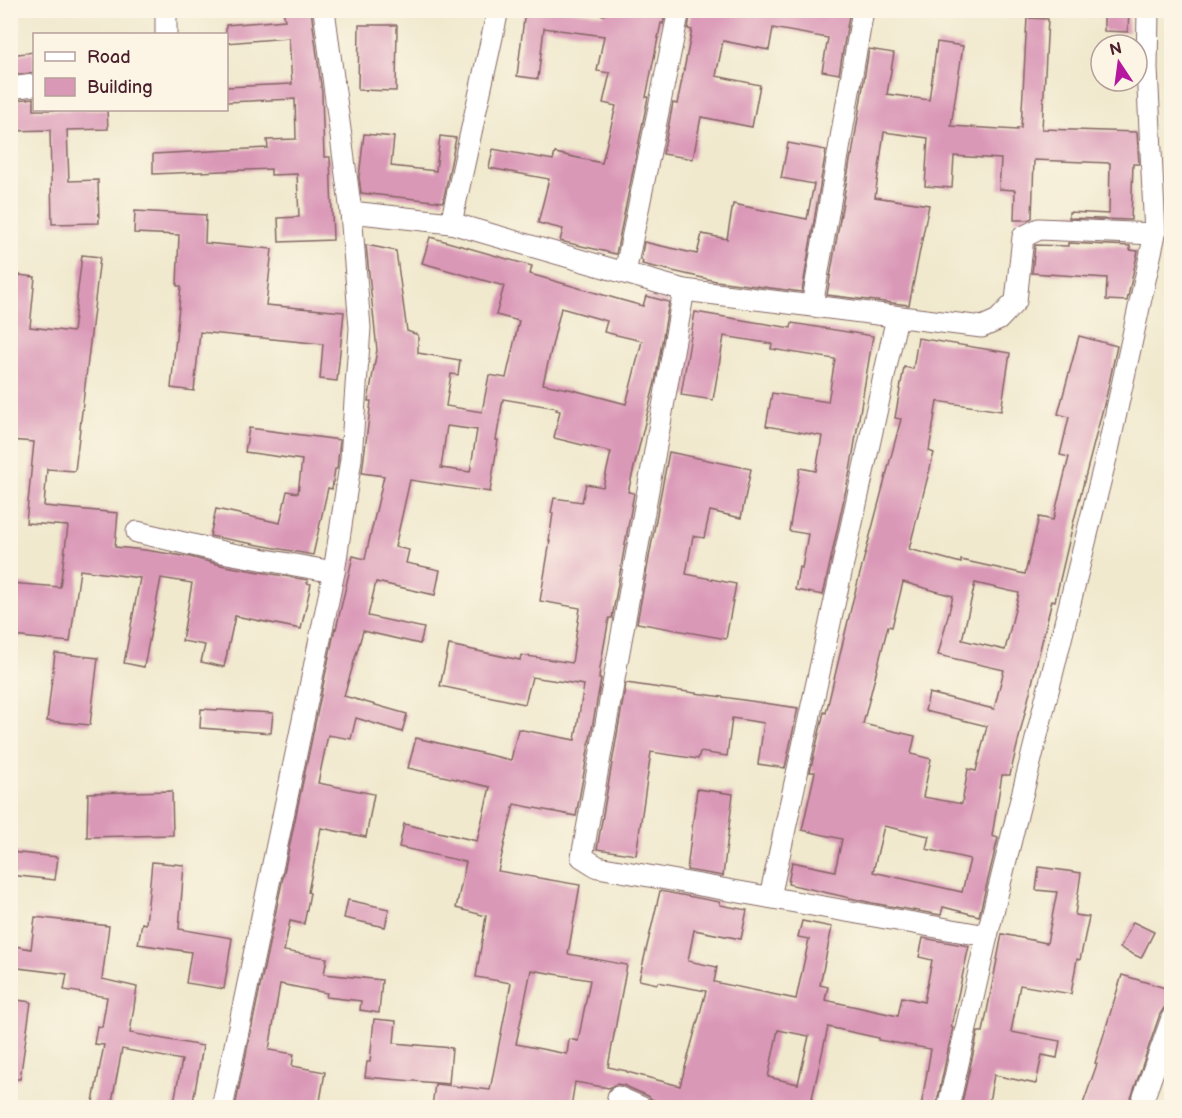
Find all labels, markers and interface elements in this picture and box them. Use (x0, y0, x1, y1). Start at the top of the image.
legend (33, 33, 228, 111)
north arrow (1089, 33, 1149, 93)
text: N (1108, 39, 1124, 60)
text: Road (87, 47, 131, 68)
text: Building (87, 77, 153, 98)

